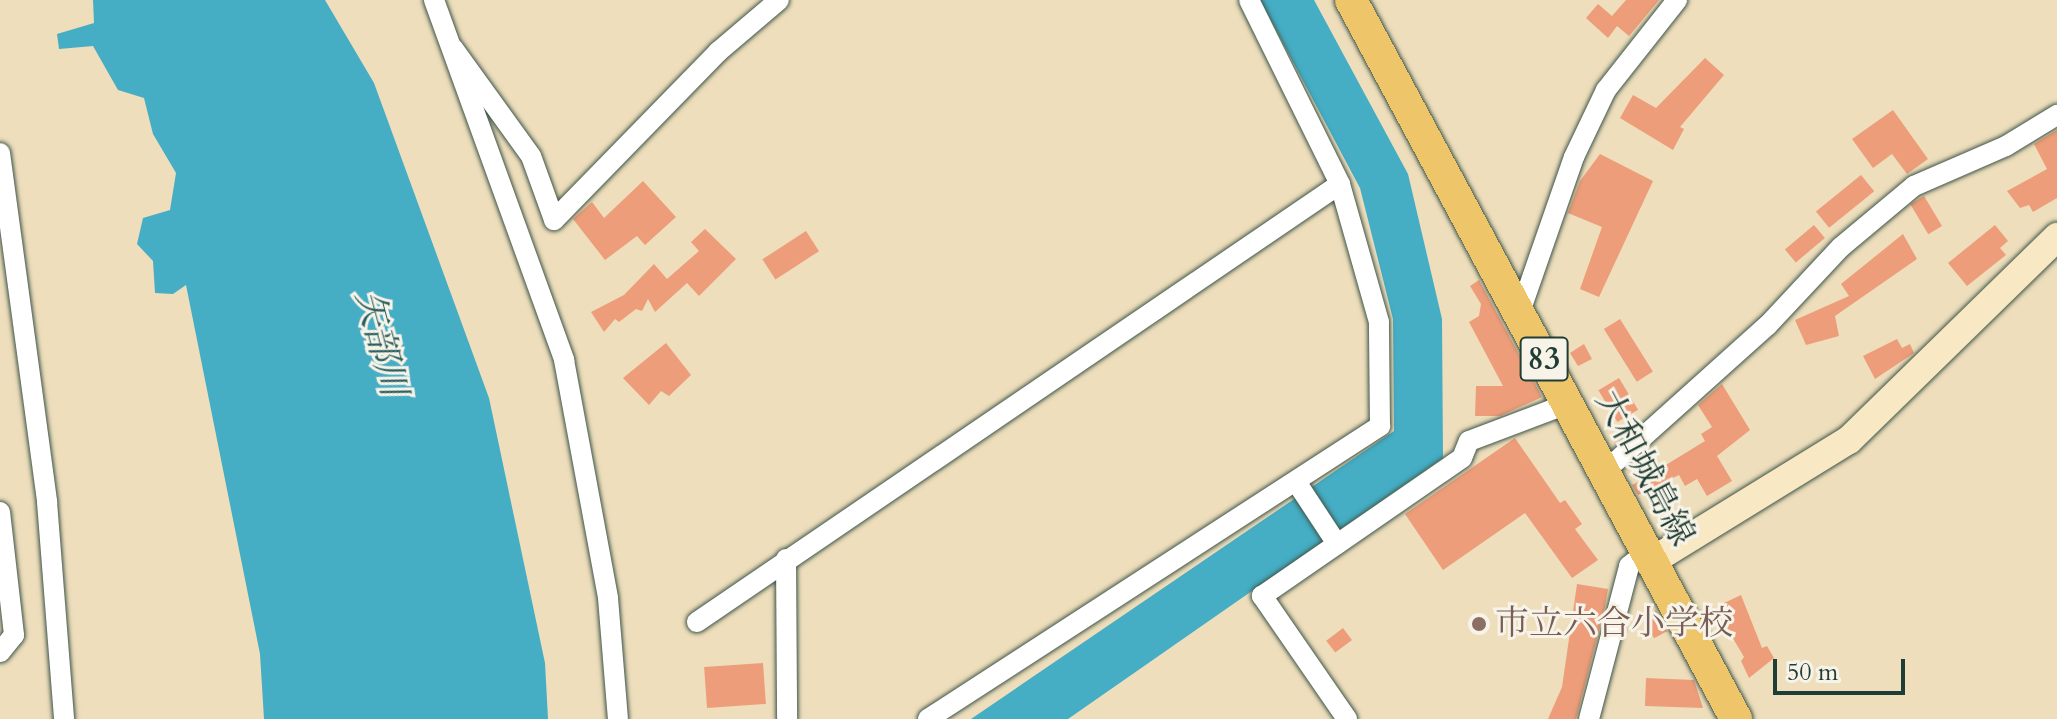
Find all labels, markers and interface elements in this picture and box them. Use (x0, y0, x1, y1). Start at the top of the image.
water label: 矢部川 (346, 285, 416, 401)
road number: 83 (1518, 331, 1570, 387)
street label: 大和城島線 (1587, 383, 1703, 553)
place label: 市立六合小学校 (1495, 604, 1733, 644)
marker: 市立六合小学校 (1470, 615, 1488, 633)
scale bar (1777, 643, 1909, 693)
text: 50 m (1787, 656, 1838, 689)

